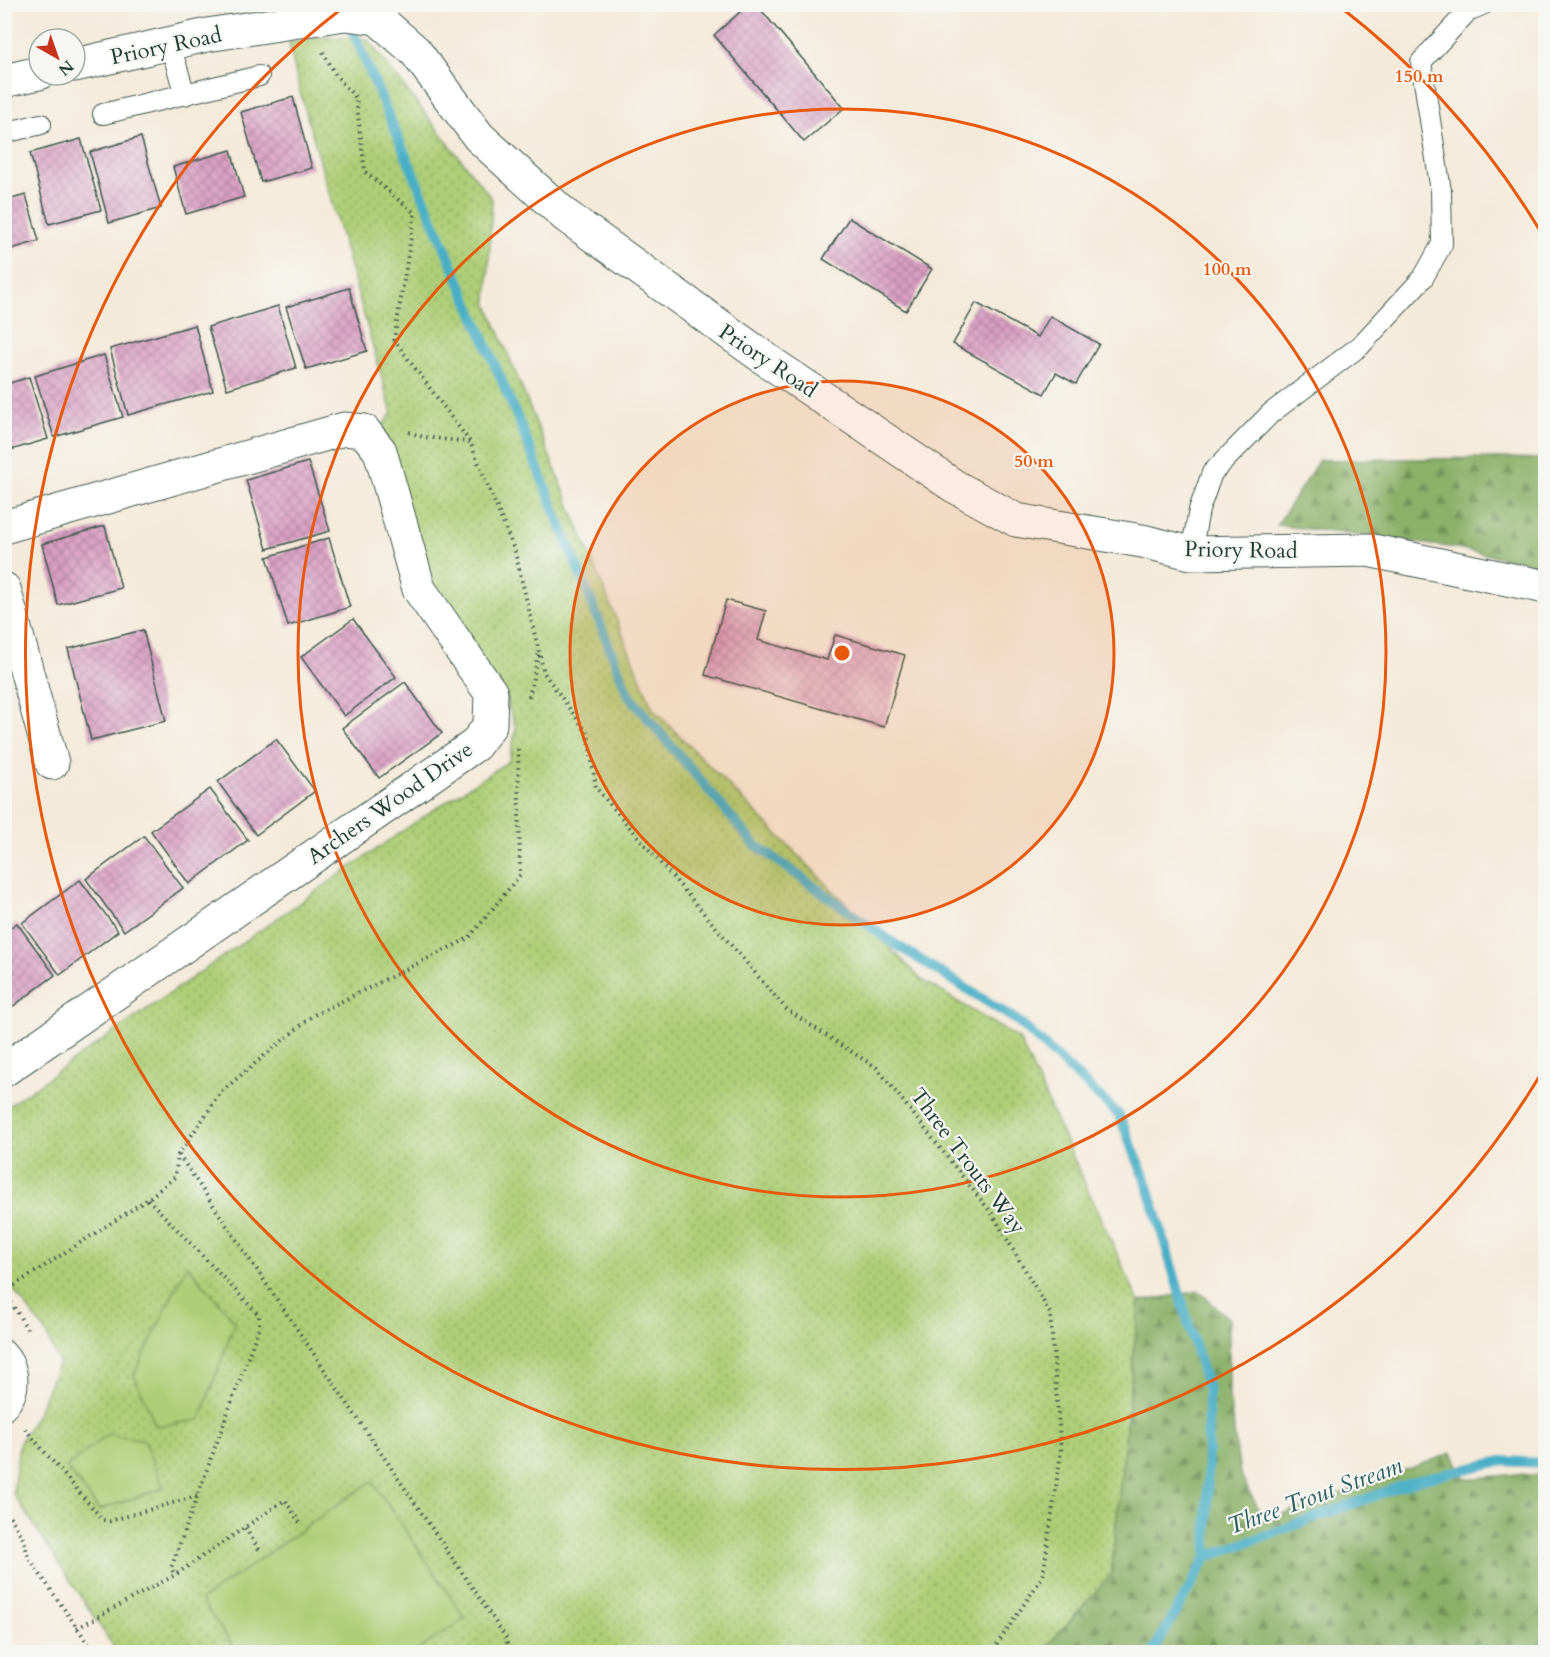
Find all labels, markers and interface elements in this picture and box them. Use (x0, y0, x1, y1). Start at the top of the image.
street label: Priory Road (108, 20, 225, 72)
north arrow (27, 27, 87, 87)
text: N (54, 55, 78, 81)
text: 150 m (1394, 64, 1444, 89)
text: 100 m (1202, 257, 1252, 282)
street label: Priory Road (713, 317, 823, 405)
text: 50 m (1014, 449, 1054, 474)
street label: Priory Road (1184, 534, 1298, 566)
centre of rings (832, 643, 852, 663)
street label: Archers Wood Drive (301, 735, 479, 871)
street label: Three Trouts Way (903, 1082, 1033, 1241)
water label: Three Trout Stream (1223, 1449, 1407, 1543)

